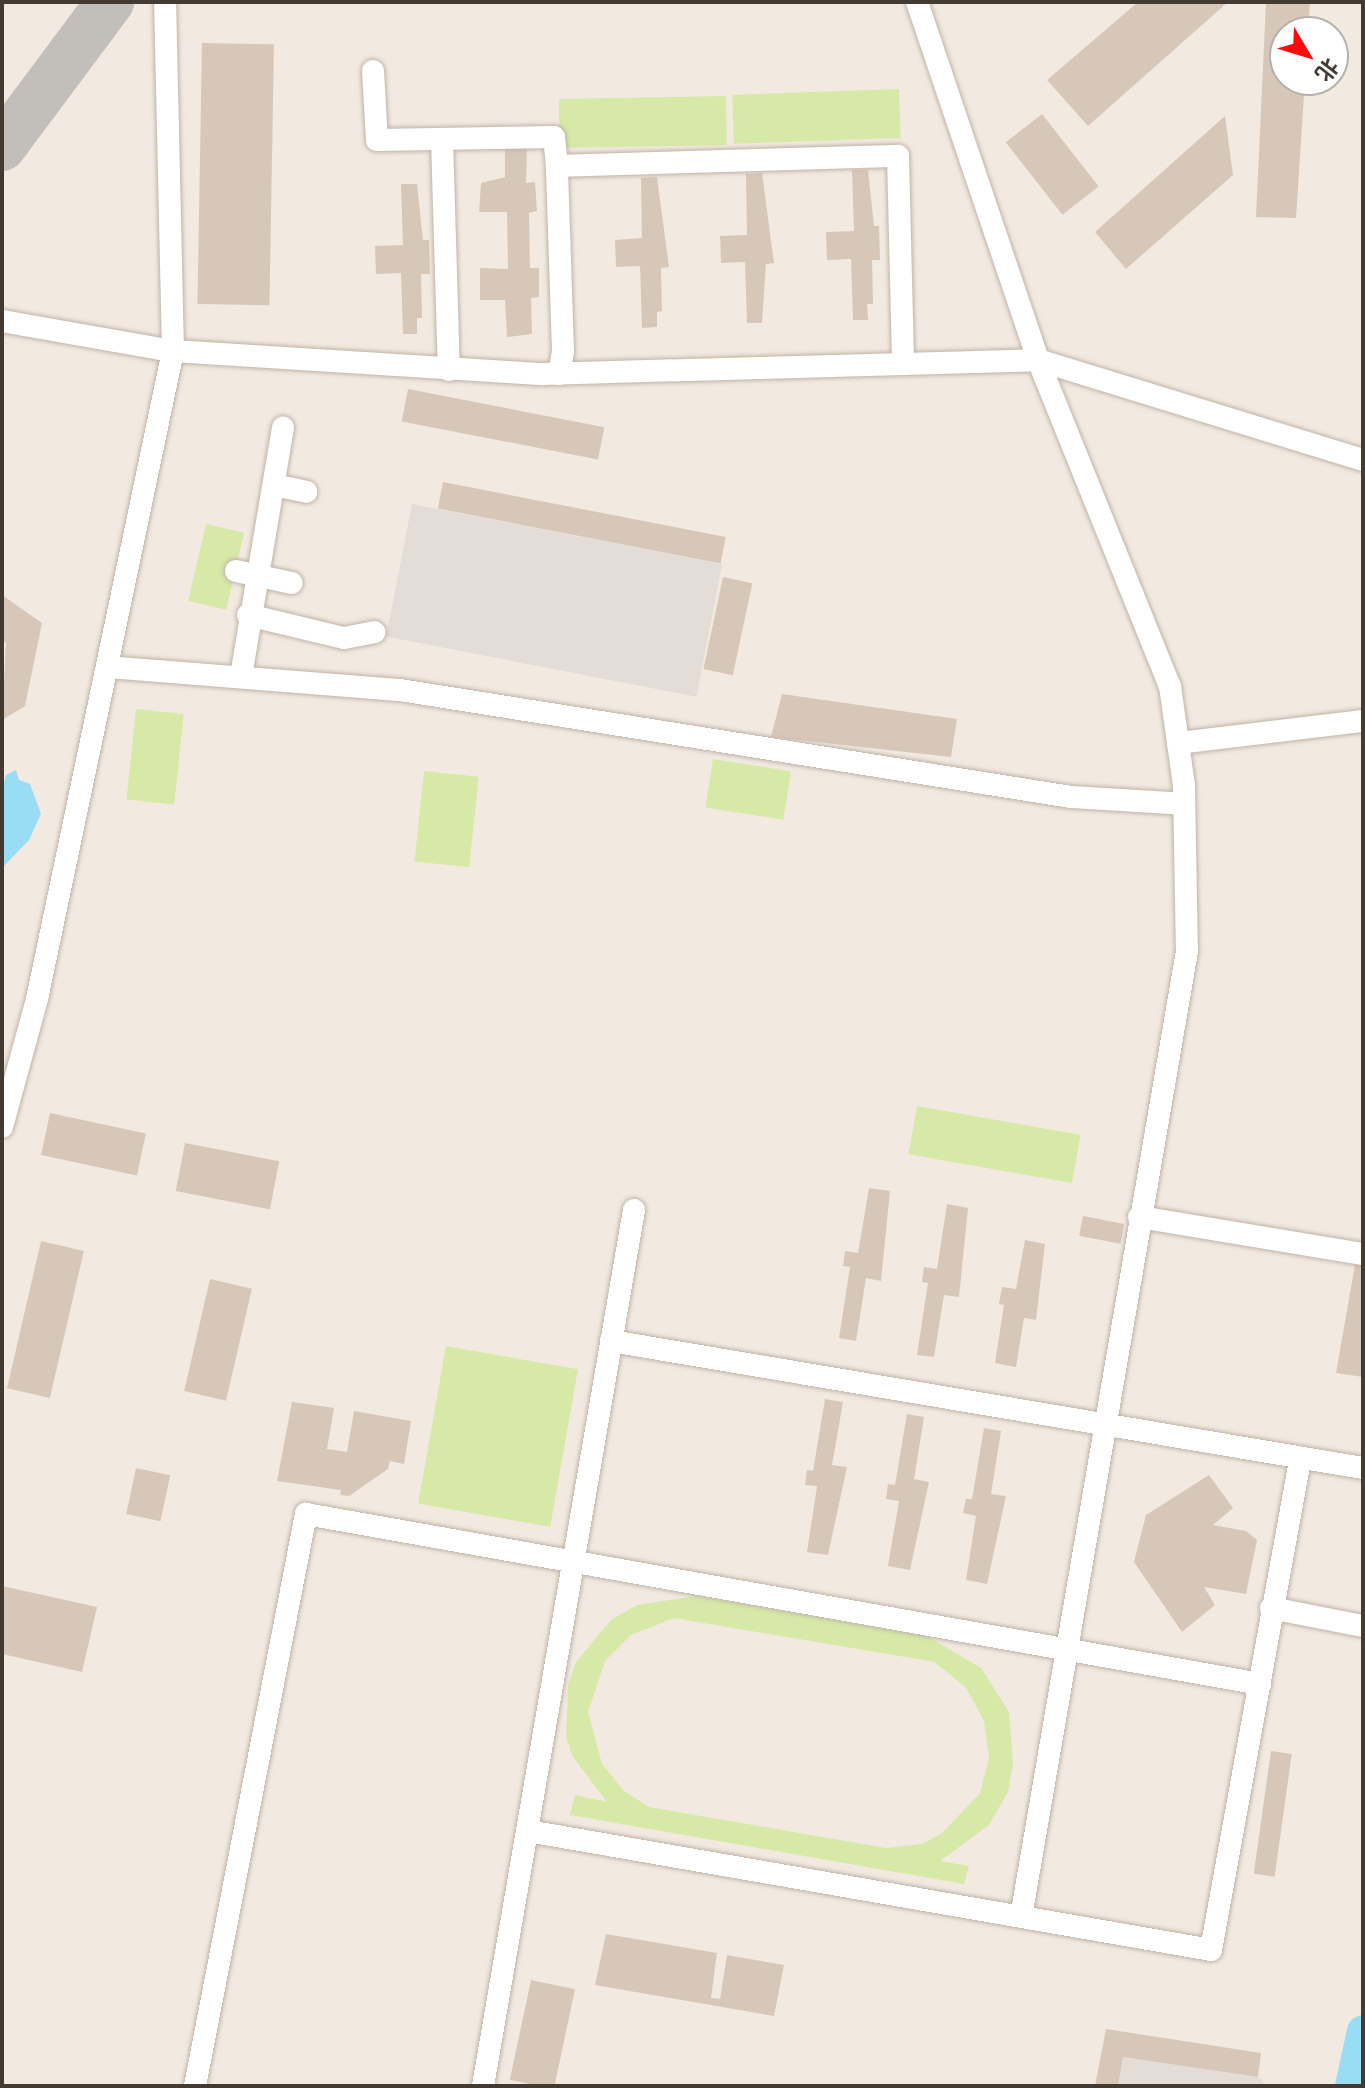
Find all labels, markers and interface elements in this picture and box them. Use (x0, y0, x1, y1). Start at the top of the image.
north arrow (1269, 16, 1349, 96)
text: 北 (1309, 53, 1344, 87)

